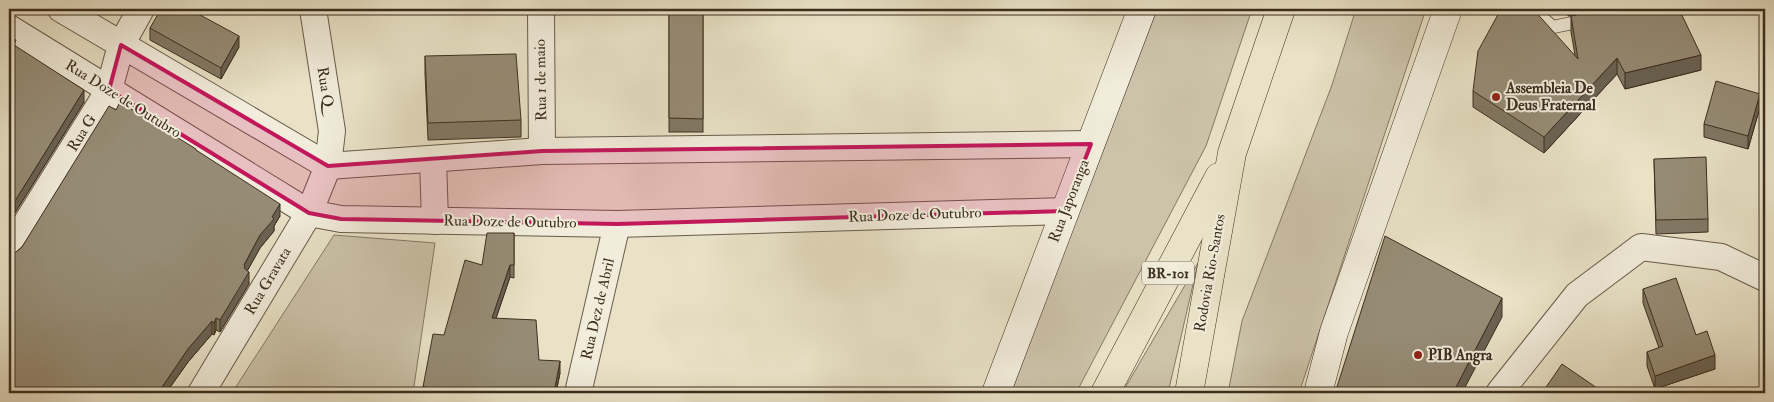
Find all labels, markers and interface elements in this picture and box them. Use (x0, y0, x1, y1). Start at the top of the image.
street label: Rua 1 de maio (531, 39, 551, 121)
street label: Rua Doze de Outubro (61, 56, 185, 142)
street label: Rua Q (312, 66, 339, 118)
place label: Assembleia De Deus Fraternal (1505, 79, 1596, 115)
marker: Assembleia De Deus Fraternal (1490, 91, 1502, 103)
street label: Rua G (63, 111, 101, 155)
street label: Rua Japoranga (1044, 156, 1095, 246)
street label: Rua Doze de Outubro (848, 203, 982, 227)
street label: Rua Doze de Outubro (443, 211, 577, 233)
street label: Rodovia Rio-Santos (1190, 212, 1230, 334)
street label: Rua Gravata (240, 243, 296, 318)
street label: Rua Dez de Abril (577, 256, 619, 362)
road number: BR-101 (1142, 262, 1194, 284)
place label: PIB Angra (1428, 346, 1493, 366)
marker: PIB Angra (1412, 349, 1424, 361)

